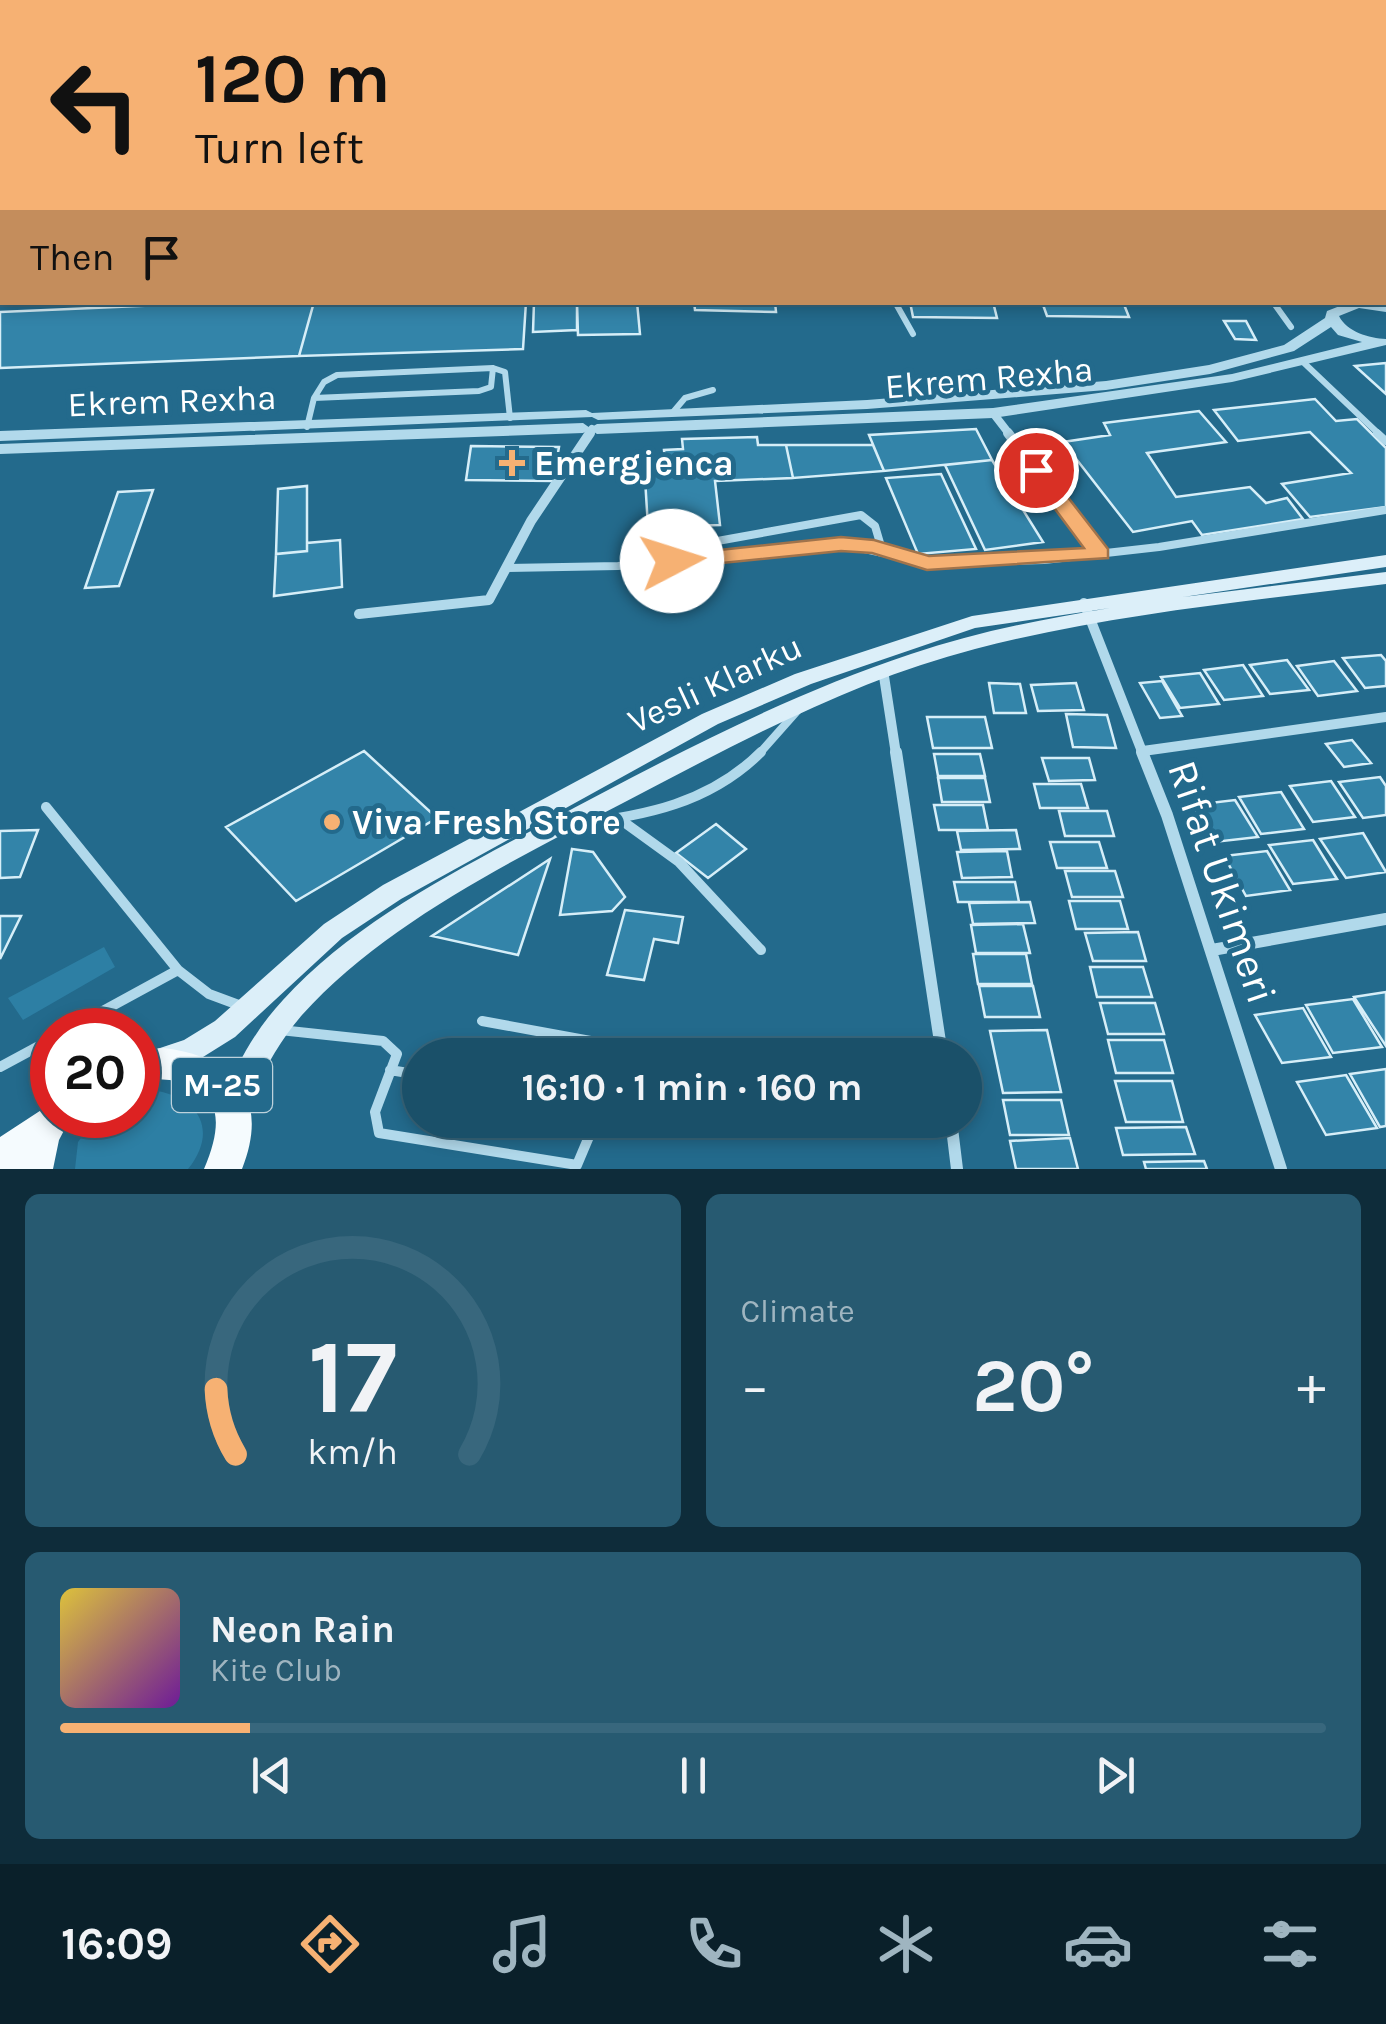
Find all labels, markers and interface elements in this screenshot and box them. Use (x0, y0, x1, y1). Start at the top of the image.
text: 120 m (195, 38, 391, 120)
icon: left (30, 40, 160, 170)
text: Turn left (195, 122, 364, 174)
icon: arrive (134, 230, 189, 285)
text: Then (30, 235, 114, 280)
street label: Ekrem Rexha (883, 348, 1095, 408)
street label: Ekrem Rexha (67, 377, 277, 425)
pin (994, 428, 1079, 513)
place label: Emergjenca (534, 443, 734, 485)
icon: arrive (1009, 443, 1064, 498)
marker: Emergjenca (499, 450, 525, 476)
position arrow (620, 509, 724, 613)
street label: Vesli Klarku (621, 626, 809, 742)
street label: Rifat Ukimeri (1157, 754, 1287, 1010)
place label: Viva Fresh Store (352, 802, 621, 843)
marker: Viva Fresh Store (321, 811, 343, 833)
speed limit sign: 20 (30, 1008, 160, 1138)
road number: M-25 (172, 1058, 272, 1112)
text: 16:10 · 1 min · 160 m (522, 1065, 862, 1110)
text: Climate (741, 1293, 855, 1330)
text: 17 (308, 1317, 397, 1438)
text: 20° (972, 1342, 1094, 1430)
text: − (741, 1354, 769, 1418)
text: + (1297, 1354, 1326, 1418)
text: km/h (307, 1431, 398, 1473)
text: Neon Rain (210, 1607, 395, 1652)
text: Kite Club (210, 1652, 342, 1689)
icon: previous (244, 1748, 299, 1803)
icon: pause (666, 1748, 721, 1803)
icon: next (1088, 1748, 1143, 1803)
icon: directions (295, 1909, 365, 1979)
icon: music (487, 1909, 557, 1979)
icon: phone (679, 1909, 749, 1979)
icon: climate (871, 1909, 941, 1979)
icon: car (1063, 1909, 1133, 1979)
icon: filters (1255, 1909, 1325, 1979)
text: 16:09 (61, 1918, 172, 1970)

